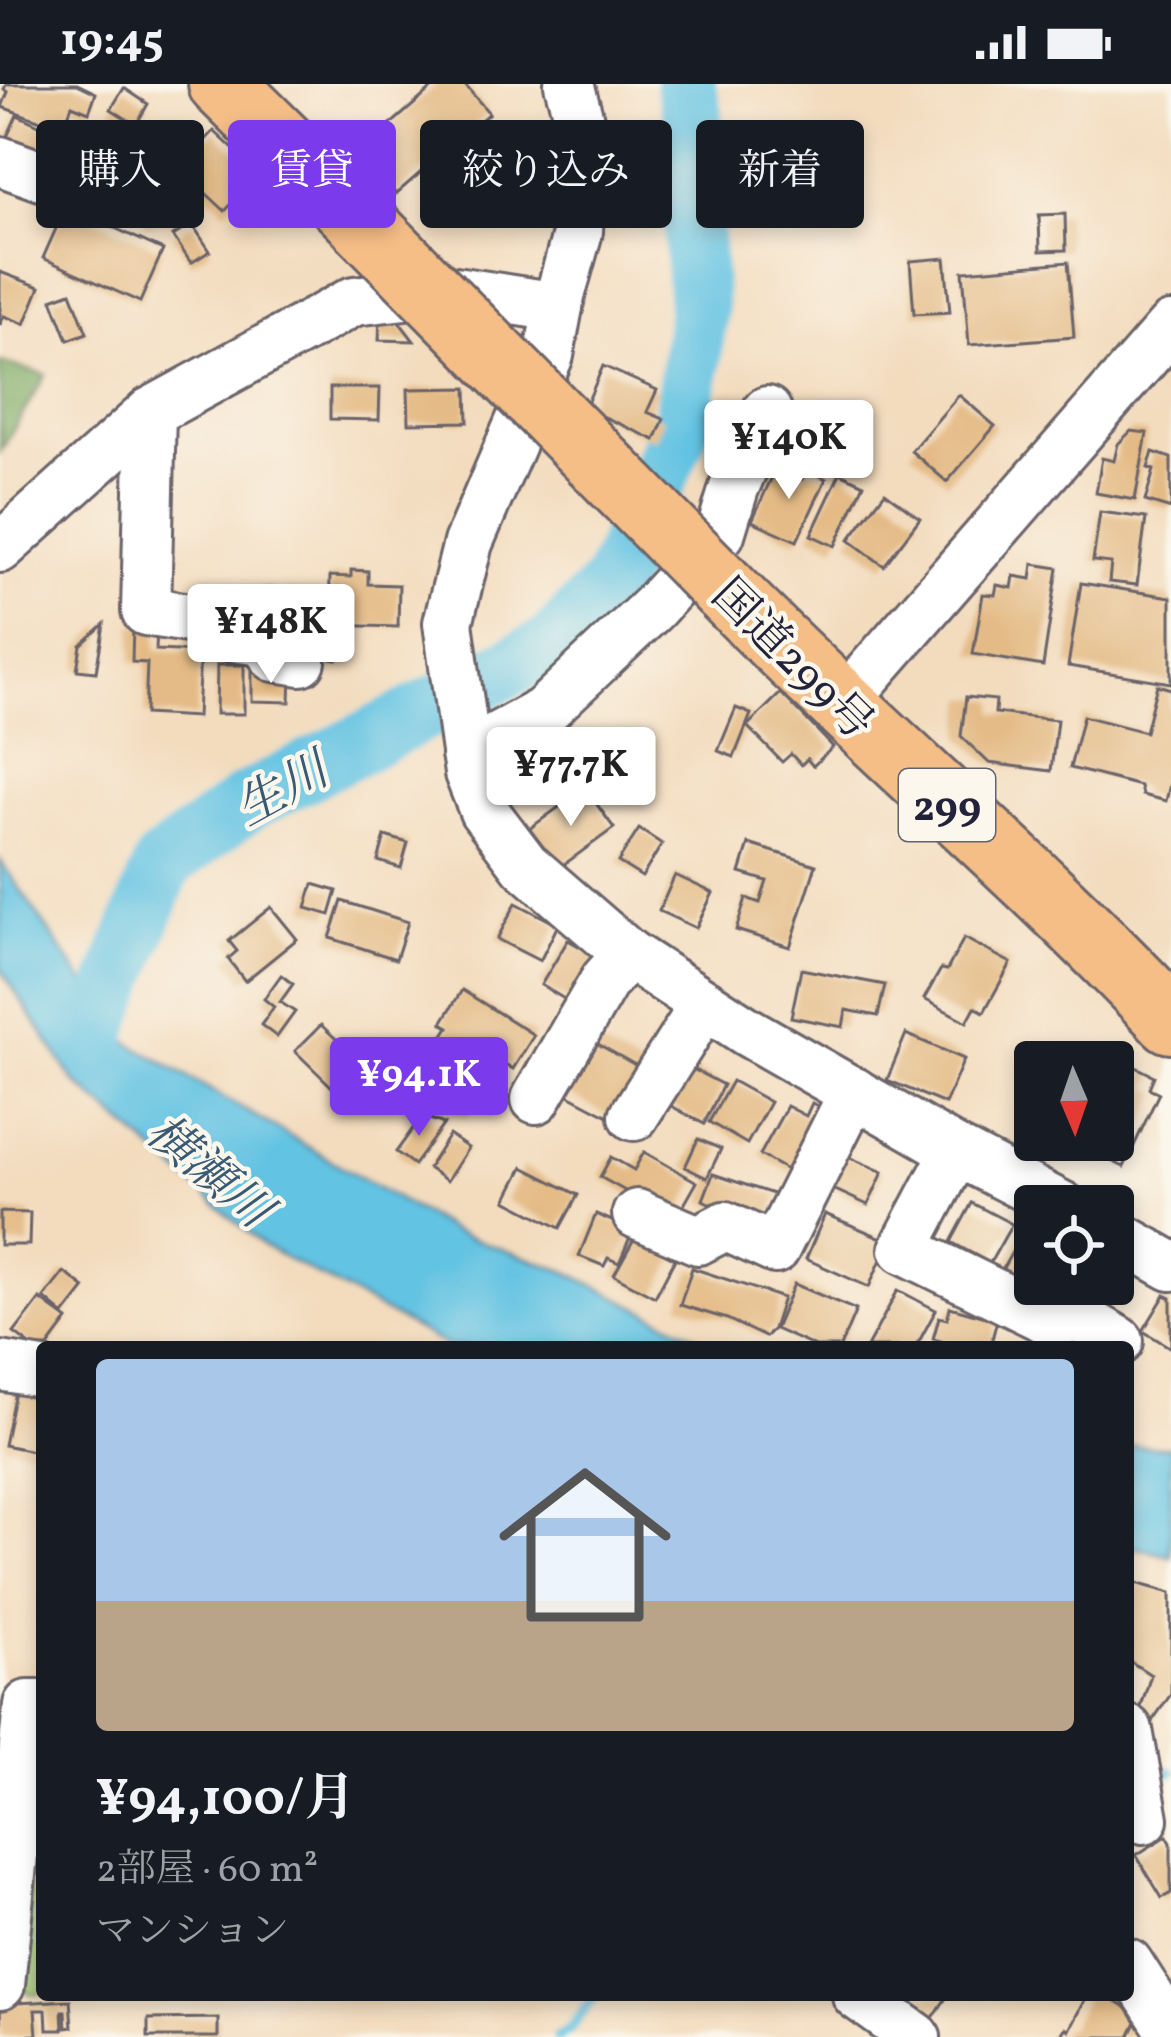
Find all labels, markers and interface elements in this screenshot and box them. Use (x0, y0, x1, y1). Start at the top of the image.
text: 19:45 (60, 11, 164, 74)
chip: 購入 (36, 120, 204, 228)
chip: 賃貸 (228, 120, 396, 228)
chip: 絞り込み (420, 120, 672, 228)
chip: 新着 (696, 120, 864, 228)
pin: ¥140K (705, 400, 873, 502)
text: ¥140K (731, 412, 847, 466)
street label: 国道299号 (696, 566, 886, 756)
pin: ¥148K (187, 584, 355, 686)
text: ¥148K (214, 596, 328, 650)
pin: ¥77.7K (473, 727, 669, 829)
water label: 生川 (225, 737, 346, 845)
text: ¥77.7K (514, 739, 628, 793)
road number: 299 (899, 769, 995, 841)
pin: ¥94.1K (321, 1037, 517, 1139)
north arrow (1014, 1041, 1134, 1161)
map controls (1014, 1041, 1134, 1305)
text: ¥94.1K (357, 1049, 481, 1103)
water label: 横瀬川 (130, 1101, 288, 1249)
button: locate (1014, 1185, 1134, 1305)
icon: home (477, 1437, 693, 1653)
text: ¥94,100/月 (96, 1765, 356, 1836)
text: 2部屋 · 60 m² (96, 1844, 318, 1898)
text: マンション (96, 1906, 289, 1960)

